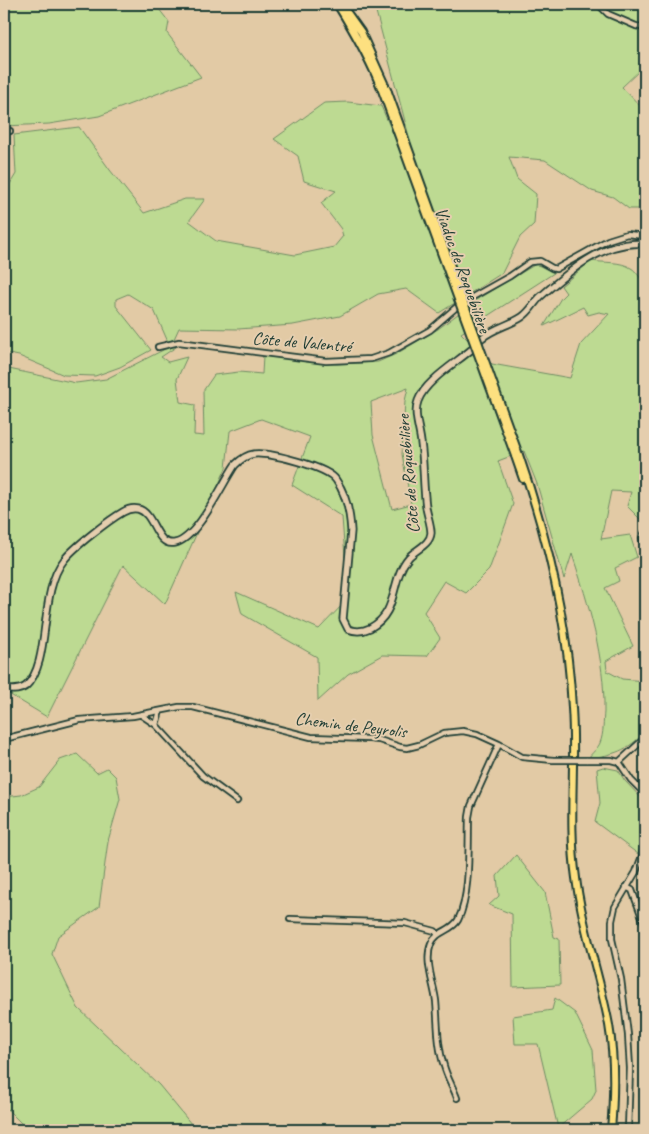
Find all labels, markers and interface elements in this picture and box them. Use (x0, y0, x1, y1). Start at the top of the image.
street label: Viaduc de Roquebilière (430, 204, 496, 337)
street label: Côte de Valentré (252, 327, 356, 358)
street label: Côte de Roquebilière (392, 413, 424, 534)
street label: Chemin de Peyrolis (294, 707, 410, 743)

